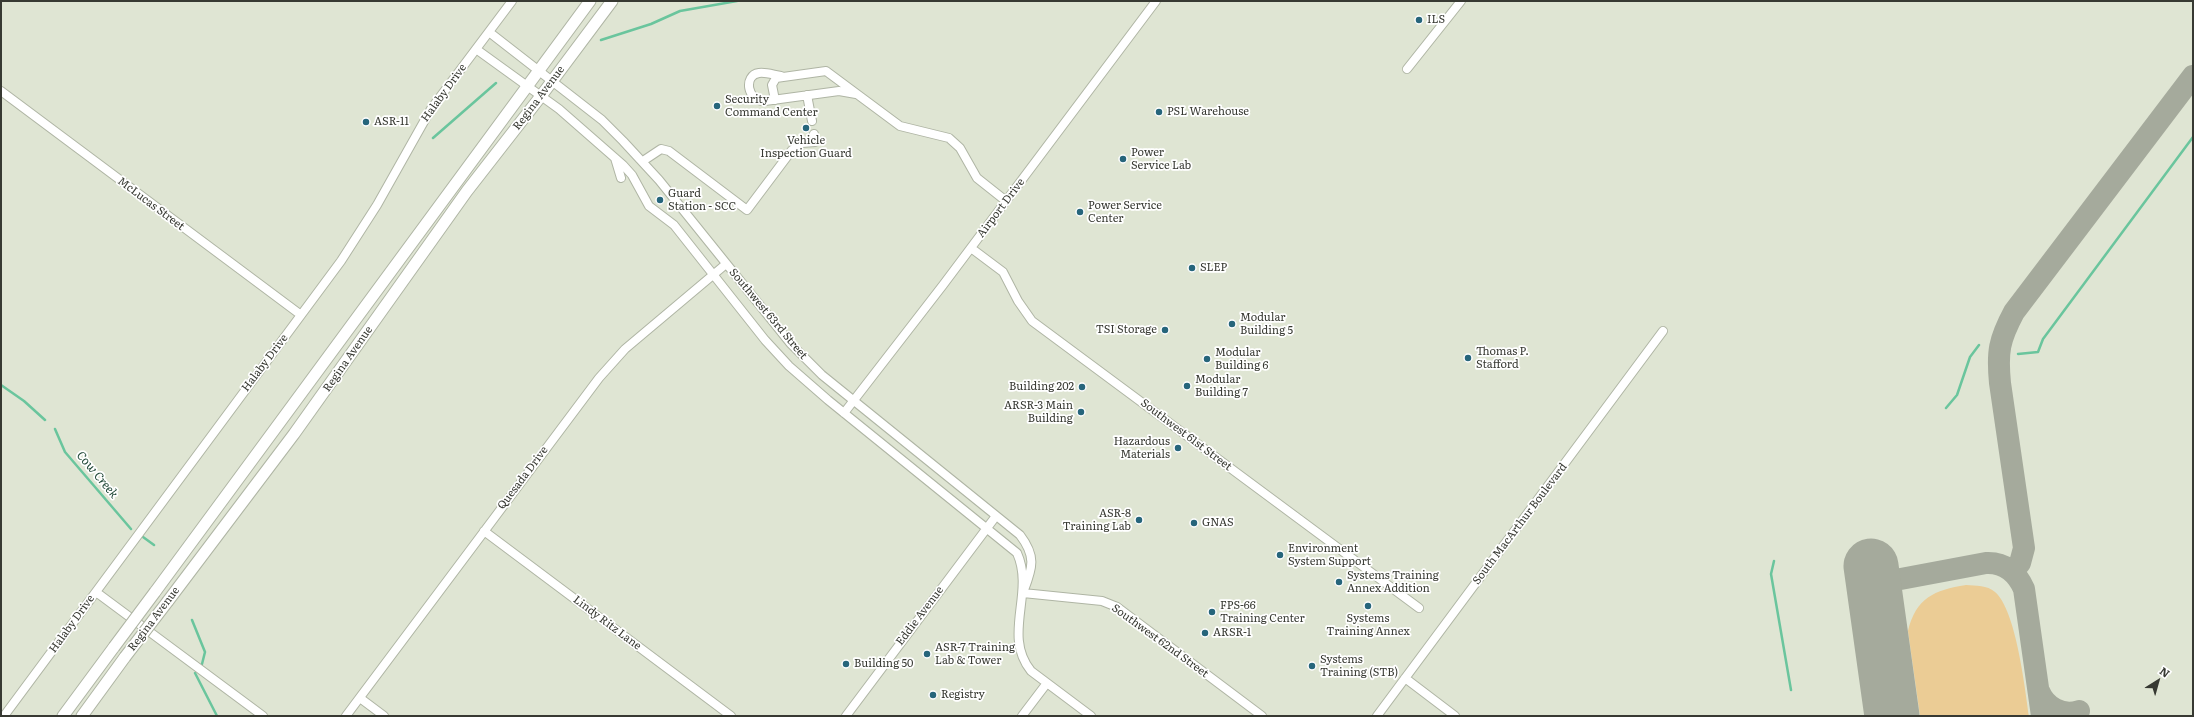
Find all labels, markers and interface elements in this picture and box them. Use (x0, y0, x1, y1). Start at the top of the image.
place label: ILS (1427, 13, 1445, 27)
marker: ILS (1414, 15, 1424, 25)
street label: Halaby Drive (419, 61, 469, 125)
street label: Regina Avenue (511, 63, 567, 133)
place label: Security Command Center (725, 93, 818, 119)
marker: Security Command Center (712, 101, 722, 111)
place label: PSL Warehouse (1167, 105, 1249, 119)
marker: PSL Warehouse (1154, 107, 1164, 117)
place label: ASR-11 (374, 115, 409, 129)
marker: ASR-11 (361, 117, 371, 127)
marker: Vehicle Inspection Guard (801, 123, 811, 133)
place label: Vehicle Inspection Guard (760, 134, 852, 160)
place label: Power Service Lab (1131, 146, 1191, 172)
marker: Power Service Lab (1118, 154, 1128, 164)
street label: McLucas Street (115, 175, 187, 233)
street label: Airport Drive (974, 176, 1028, 240)
place label: Guard Station - SCC (668, 187, 736, 213)
marker: Guard Station - SCC (655, 195, 665, 205)
place label: Power Service Center (1088, 199, 1162, 225)
marker: Power Service Center (1075, 207, 1085, 217)
place label: SLEP (1200, 261, 1227, 275)
marker: SLEP (1187, 263, 1197, 273)
street label: Southwest 63rd Street (726, 266, 810, 362)
place label: Modular Building 5 (1240, 311, 1293, 337)
marker: Modular Building 5 (1227, 319, 1237, 329)
place label: TSI Storage (1096, 323, 1157, 337)
street label: Regina Avenue (320, 324, 376, 394)
marker: TSI Storage (1160, 325, 1170, 335)
street label: Halaby Drive (239, 332, 291, 394)
place label: Thomas P. Stafford (1476, 345, 1529, 371)
place label: Modular Building 6 (1215, 346, 1268, 372)
marker: Thomas P. Stafford (1463, 353, 1473, 363)
marker: Modular Building 6 (1202, 354, 1212, 364)
place label: Modular Building 7 (1195, 373, 1248, 399)
place label: Building 202 (1009, 380, 1074, 394)
marker: Modular Building 7 (1182, 381, 1192, 391)
marker: Building 202 (1077, 382, 1087, 392)
street label: Southwest 61st Street (1138, 396, 1234, 474)
place label: ARSR-3 Main Building (1004, 399, 1073, 425)
marker: ARSR-3 Main Building (1076, 407, 1086, 417)
place label: Hazardous Materials (1114, 435, 1170, 461)
marker: Hazardous Materials (1173, 443, 1183, 453)
street label: Quesada Drive (495, 444, 551, 512)
water label: Cow Creek (73, 449, 121, 501)
street label: South MacArthur Boulevard (1470, 461, 1570, 587)
place label: ASR-8 Training Lab (1063, 507, 1131, 533)
marker: ASR-8 Training Lab (1134, 515, 1144, 525)
place label: GNAS (1202, 516, 1234, 530)
marker: GNAS (1189, 518, 1199, 528)
place label: Environment System Support (1288, 542, 1371, 568)
marker: Environment System Support (1275, 550, 1285, 560)
place label: Systems Training Annex Addition (1347, 569, 1439, 595)
marker: Systems Training Annex Addition (1334, 577, 1344, 587)
street label: Regina Avenue (126, 584, 182, 654)
street label: Eddie Avenue (893, 584, 947, 648)
street label: Halaby Drive (47, 592, 97, 656)
street label: Lindy Ritz Lane (570, 593, 644, 653)
place label: FPS-66 Training Center (1220, 599, 1305, 625)
street label: Southwest 62nd Street (1109, 601, 1211, 681)
marker: Systems Training Annex (1363, 601, 1373, 611)
marker: FPS-66 Training Center (1207, 607, 1217, 617)
place label: Systems Training Annex (1326, 612, 1410, 638)
place label: ARSR-1 (1213, 626, 1251, 640)
marker: ARSR-1 (1200, 628, 1210, 638)
place label: ASR-7 Training Lab & Tower (935, 641, 1015, 667)
marker: ASR-7 Training Lab & Tower (922, 649, 932, 659)
place label: Systems Training (STB) (1320, 653, 1398, 679)
place label: Building 50 (854, 657, 913, 671)
marker: Building 50 (841, 659, 851, 669)
marker: Systems Training (STB) (1307, 661, 1317, 671)
north arrow (2138, 661, 2178, 701)
text: N (2157, 662, 2174, 681)
place label: Registry (941, 688, 985, 702)
marker: Registry (928, 690, 938, 700)

